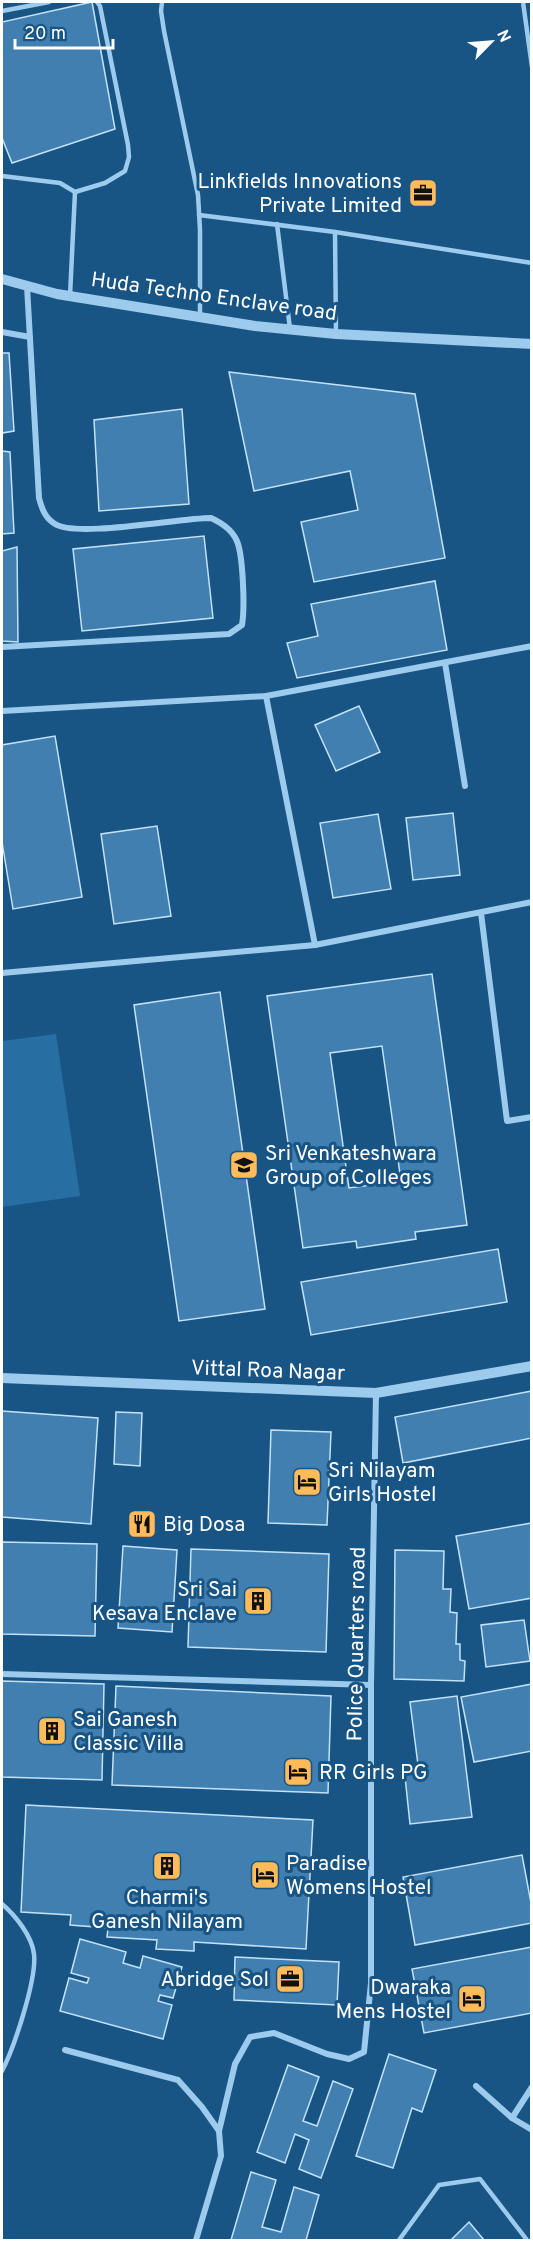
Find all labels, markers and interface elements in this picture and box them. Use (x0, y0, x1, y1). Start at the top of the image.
scale bar (15, 12, 112, 50)
north arrow (461, 12, 521, 72)
text: 20 m (24, 23, 66, 46)
text: N (491, 27, 514, 46)
place label: Linkfields Innovations Private Limited (197, 169, 402, 220)
office icon: Linkfields Innovations Private Limited (407, 177, 439, 209)
street label: Huda Techno Enclave road (89, 267, 339, 328)
place label: Sri Venkateshwara Group of Colleges (265, 1141, 437, 1192)
school or university icon: Sri Venkateshwara Group of Colleges (228, 1149, 260, 1181)
street label: Vittal Roa Nagar (190, 1355, 346, 1388)
place label: Sri Nilayam Girls Hostel (328, 1458, 437, 1509)
hotel icon: Sri Nilayam Girls Hostel (291, 1466, 323, 1498)
restaurant icon: Big Dosa (126, 1508, 158, 1540)
place label: Big Dosa (163, 1512, 245, 1539)
street label: Police Quarters road (342, 1546, 373, 1742)
place label: Sri Sai Kesava Enclave (92, 1577, 237, 1628)
building icon: Sri Sai Kesava Enclave (242, 1585, 274, 1617)
place label: Sai Ganesh Classic Villa (73, 1707, 184, 1758)
building icon: Sai Ganesh Classic Villa (36, 1715, 68, 1747)
hotel icon: RR Girls PG (282, 1756, 314, 1788)
place label: RR Girls PG (319, 1760, 427, 1787)
building icon: Charmi's Ganesh Nilayam (151, 1850, 183, 1882)
place label: Paradise Womens Hostel (286, 1851, 431, 1902)
hotel icon: Paradise Womens Hostel (249, 1859, 281, 1891)
place label: Charmi's Ganesh Nilayam (91, 1885, 243, 1936)
office icon: Abridge Sol (274, 1963, 306, 1995)
place label: Abridge Sol (160, 1967, 269, 1994)
place label: Dwaraka Mens Hostel (336, 1975, 451, 2026)
hotel icon: Dwaraka Mens Hostel (456, 1983, 488, 2015)

